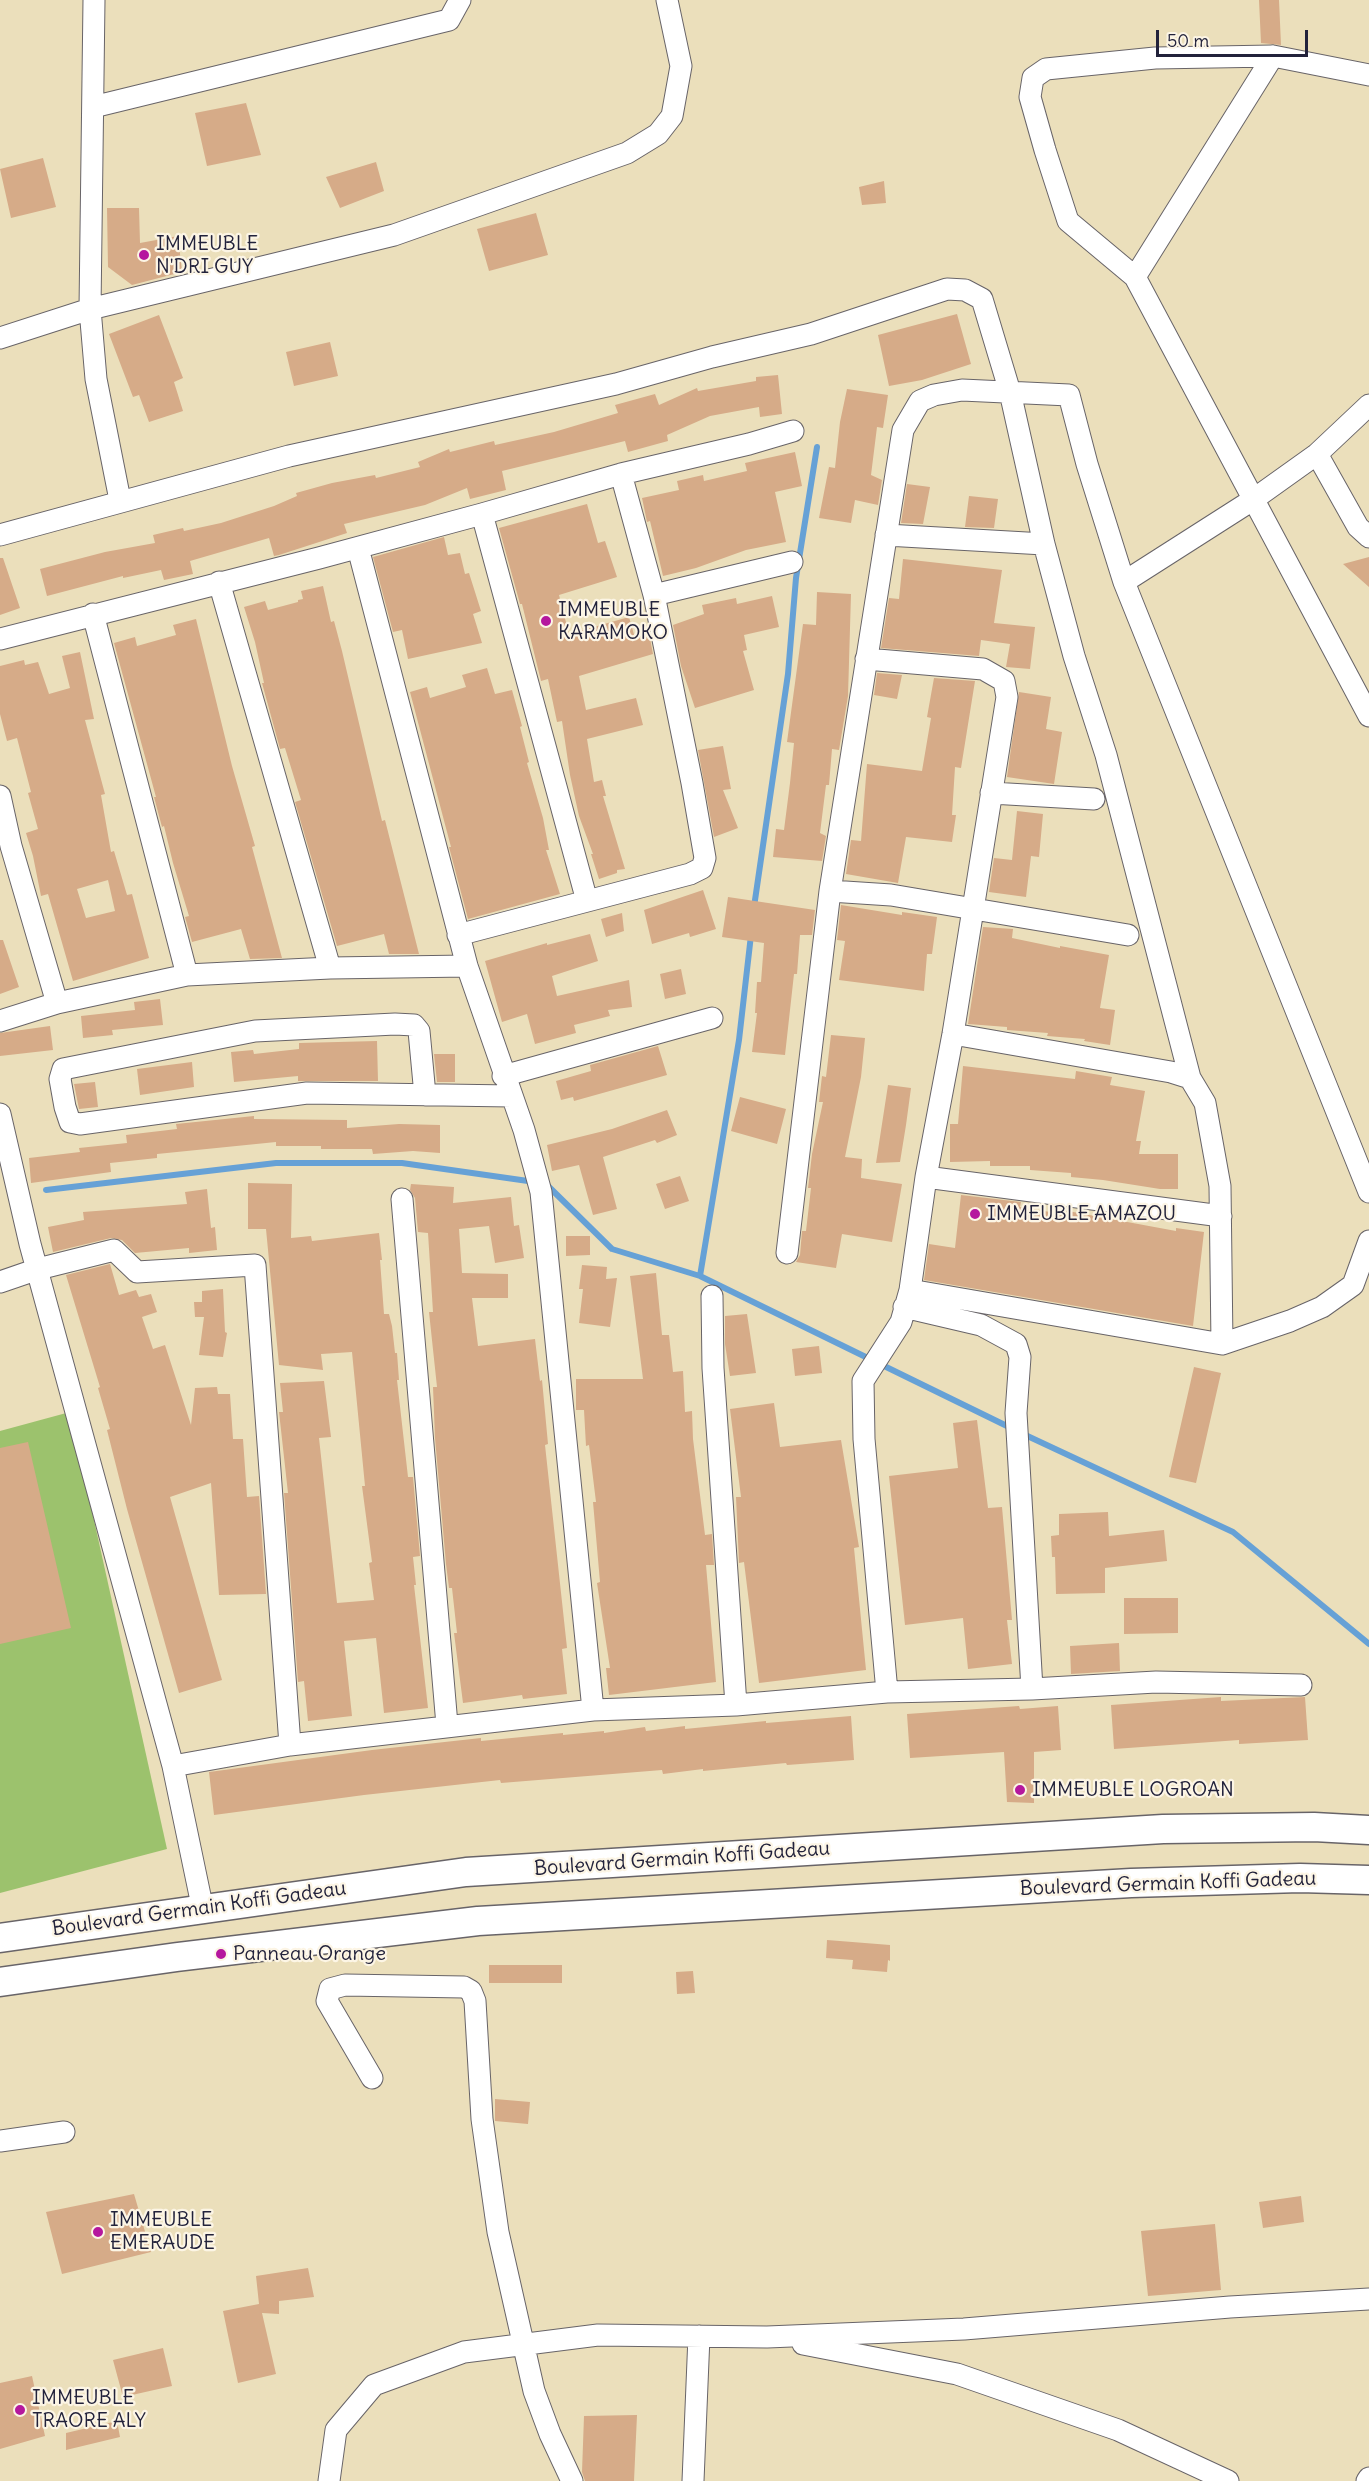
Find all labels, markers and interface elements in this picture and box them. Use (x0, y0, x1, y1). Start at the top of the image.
scale bar (1159, 18, 1310, 56)
text: 50 m (1167, 29, 1209, 52)
place label: IMMEUBLE N'DRI GUY (156, 232, 258, 279)
marker: IMMEUBLE N'DRI GUY (137, 248, 151, 262)
place label: IMMEUBLE KARAMOKO (558, 598, 668, 645)
marker: IMMEUBLE KARAMOKO (539, 614, 553, 628)
place label: IMMEUBLE AMAZOU (987, 1202, 1176, 1226)
marker: IMMEUBLE AMAZOU (968, 1207, 982, 1221)
place label: IMMEUBLE LOGROAN (1032, 1778, 1234, 1802)
marker: IMMEUBLE LOGROAN (1013, 1783, 1027, 1797)
street label: Boulevard Germain Koffi Gadeau (533, 1837, 831, 1881)
street label: Boulevard Germain Koffi Gadeau (1019, 1867, 1317, 1901)
street label: Boulevard Germain Koffi Gadeau (50, 1876, 348, 1942)
place label: Panneau Orange (233, 1942, 386, 1966)
marker: Panneau Orange (214, 1947, 228, 1961)
place label: IMMEUBLE EMERAUDE (110, 2208, 215, 2255)
marker: IMMEUBLE EMERAUDE (91, 2225, 105, 2239)
place label: IMMEUBLE TRAORE ALY (32, 2386, 146, 2433)
marker: IMMEUBLE TRAORE ALY (13, 2403, 27, 2417)

